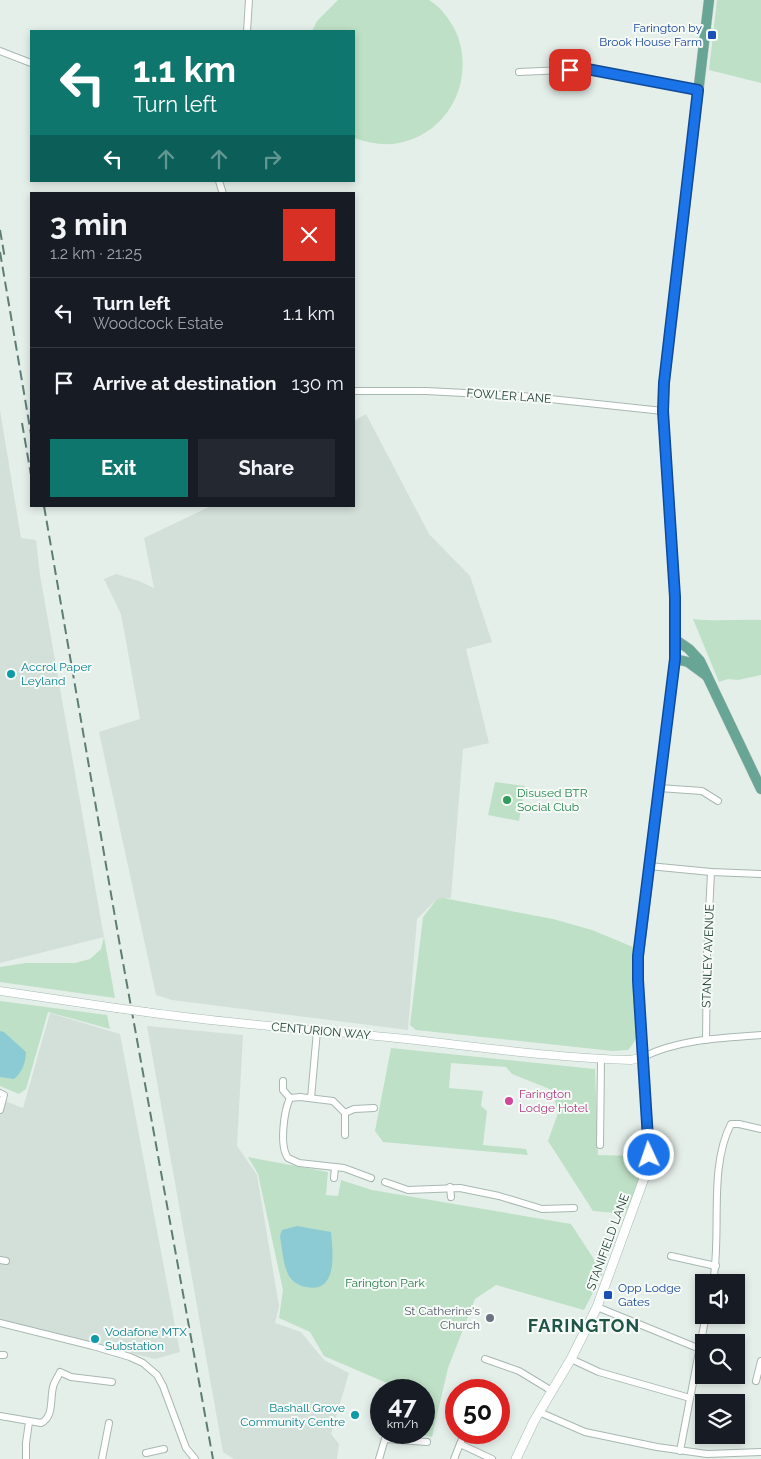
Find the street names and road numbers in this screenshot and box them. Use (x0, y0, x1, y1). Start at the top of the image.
street label: FOWLER LANE (466, 386, 552, 406)
street label: STANLEY AVENUE (699, 904, 717, 1008)
street label: CENTURION WAY (271, 1020, 371, 1042)
street label: STANIFIELD LANE (584, 1192, 632, 1292)

